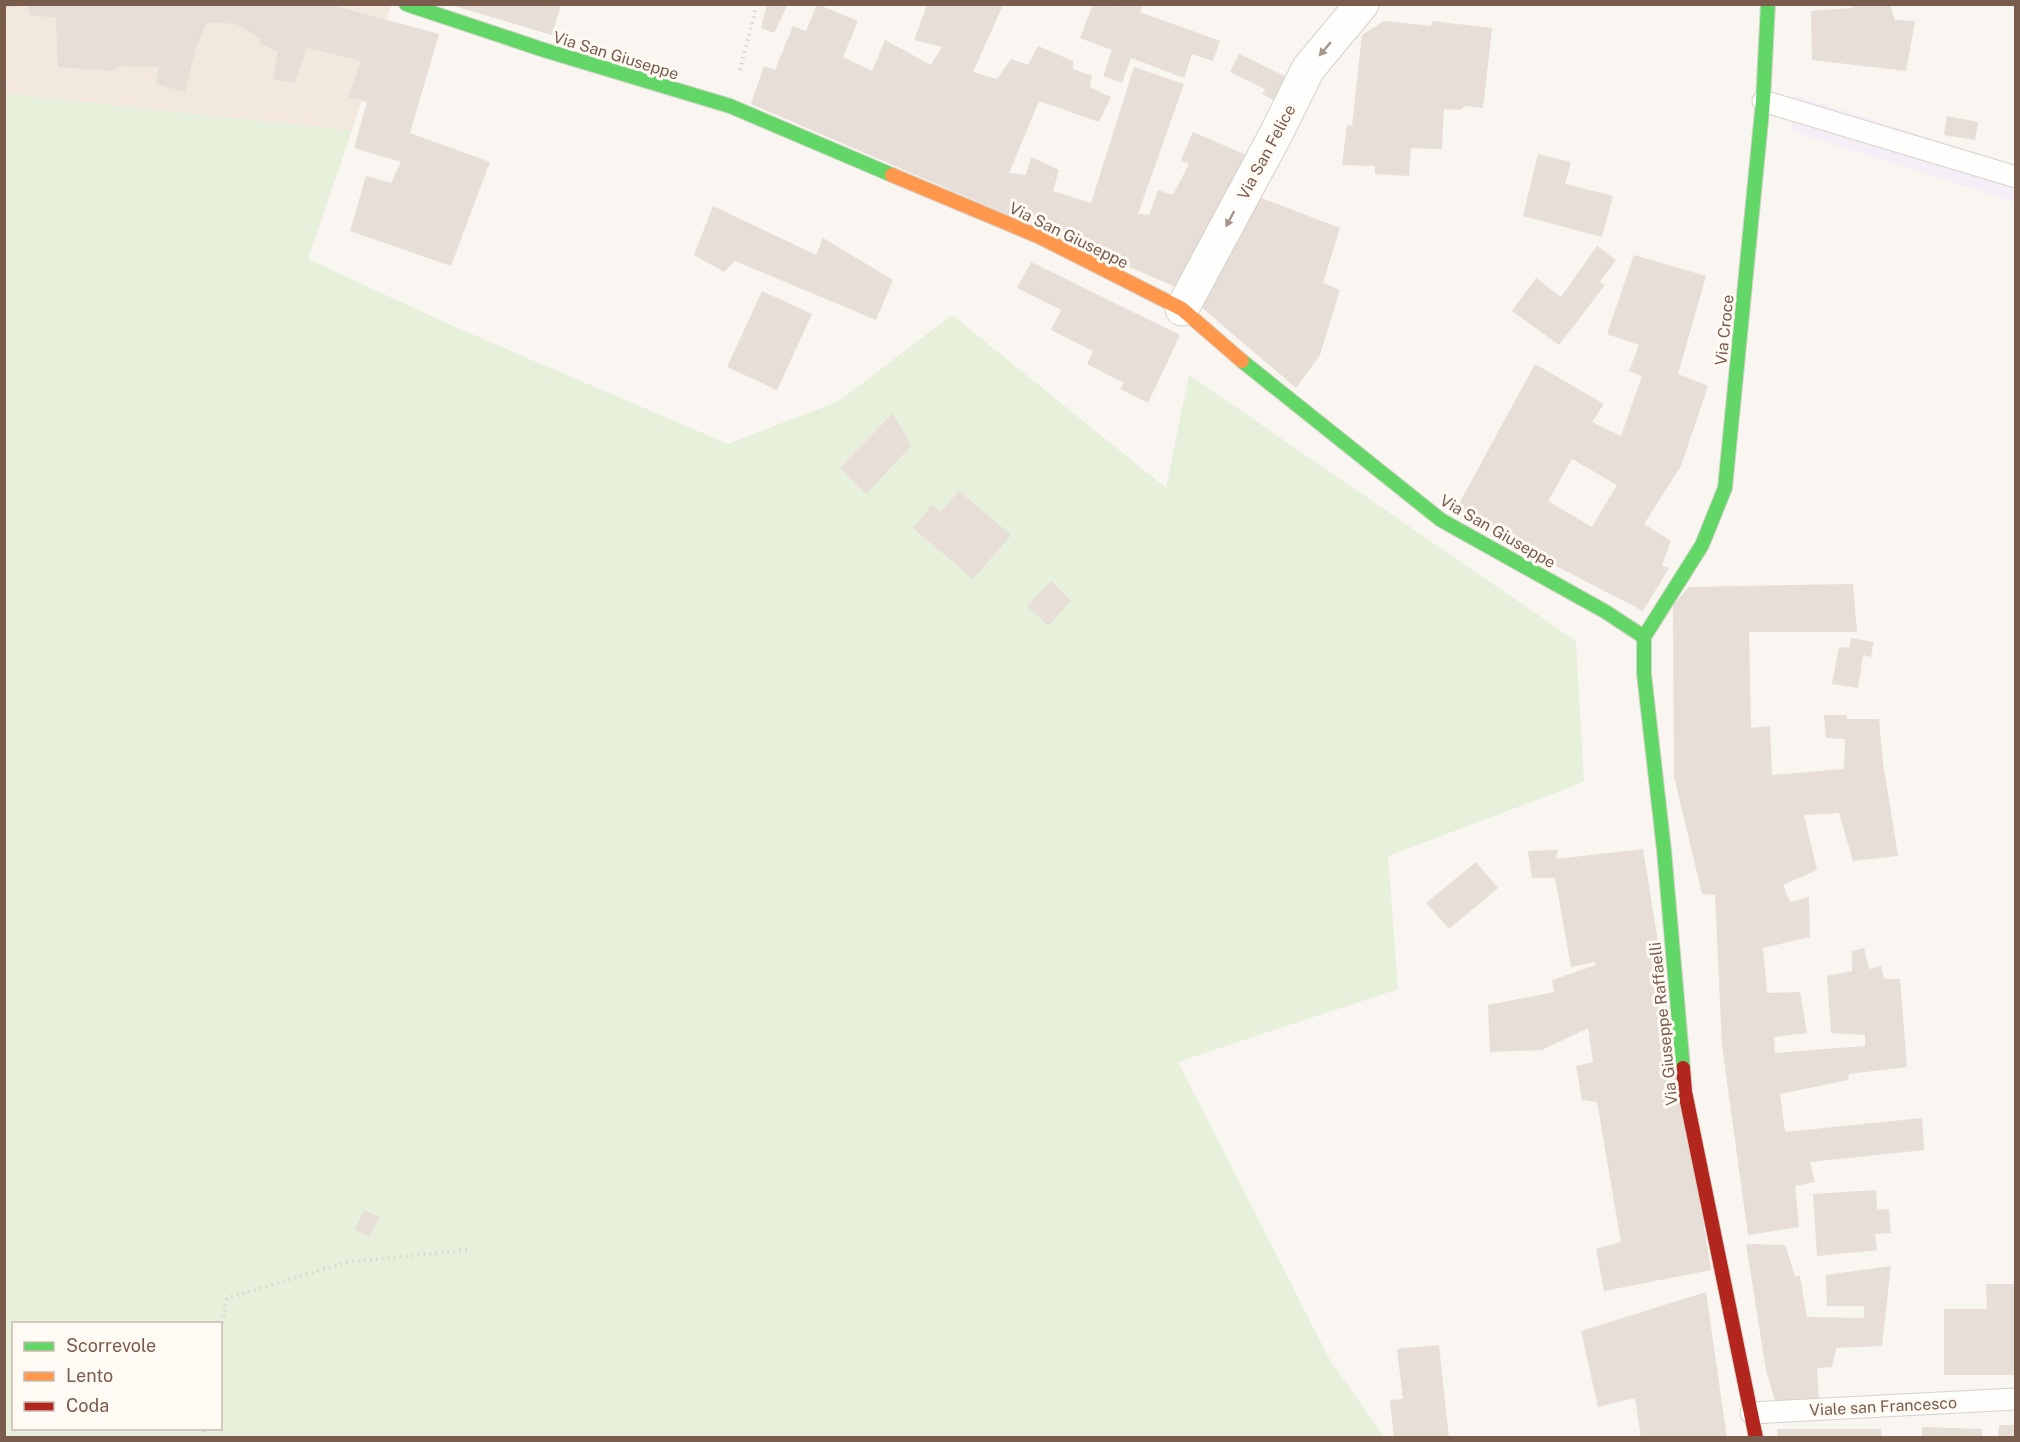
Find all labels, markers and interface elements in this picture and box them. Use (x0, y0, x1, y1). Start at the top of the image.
street label: Via San Giuseppe (551, 27, 681, 84)
one-way arrow (1318, 41, 1331, 57)
street label: Via San Felice (1233, 101, 1299, 203)
street label: Via San Giuseppe (1006, 198, 1132, 273)
one-way arrow (1225, 211, 1235, 228)
street label: Via Croce (1711, 294, 1738, 367)
street label: Via San Giuseppe (1437, 491, 1559, 572)
street label: Via Giuseppe Raffaelli (1645, 941, 1682, 1107)
legend (12, 1322, 222, 1430)
text: Scorrevole (66, 1335, 156, 1356)
text: Lento (66, 1365, 113, 1386)
street label: Viale san Francesco (1809, 1393, 1957, 1420)
text: Coda (66, 1395, 109, 1416)

